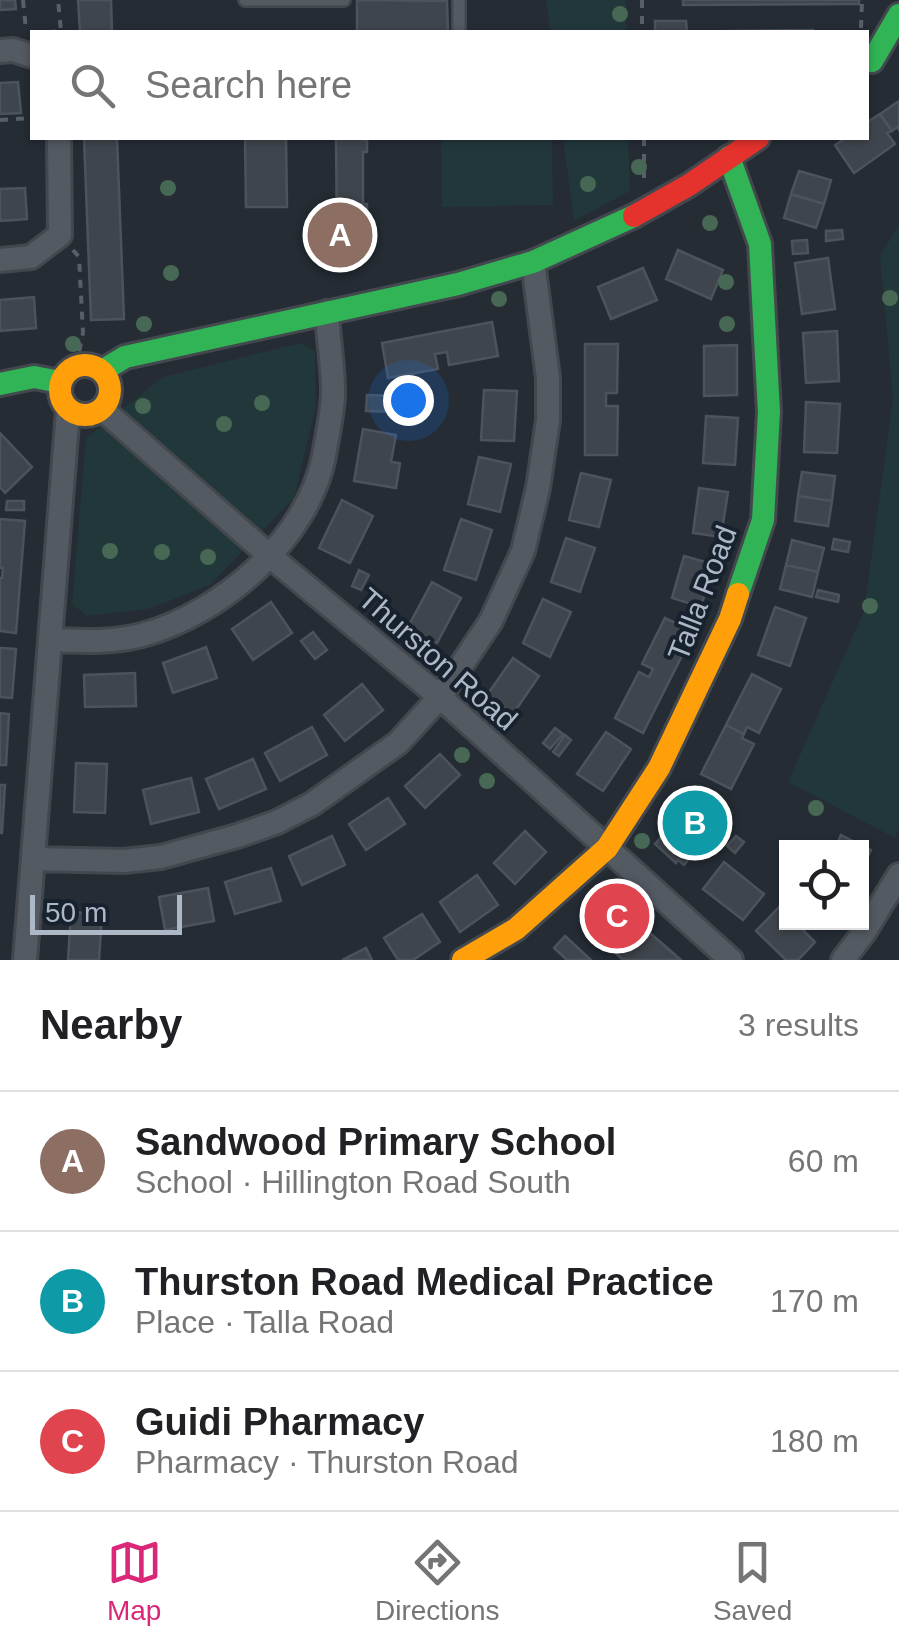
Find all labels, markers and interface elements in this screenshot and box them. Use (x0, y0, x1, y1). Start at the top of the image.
search box (30, 30, 869, 140)
icon: search (65, 58, 120, 113)
text: Search here (145, 64, 352, 106)
pin: A (308, 198, 372, 272)
your location (383, 375, 434, 426)
street label: Talla Road (661, 521, 743, 665)
street label: Thurston Road (352, 581, 524, 737)
pin: B (662, 786, 728, 860)
map controls (779, 840, 869, 930)
button: locate (779, 840, 869, 930)
pin: C (584, 878, 650, 954)
scale bar (30, 890, 182, 934)
text: 50 m (45, 897, 107, 928)
text: Nearby (40, 1001, 182, 1048)
text: 3 results (738, 1007, 859, 1043)
text: Sandwood Primary School (135, 1121, 616, 1163)
text: A (61, 1143, 84, 1179)
text: 60 m (788, 1143, 859, 1179)
text: School · Hillington Road South (135, 1164, 571, 1200)
text: Thurston Road Medical Practice (135, 1261, 714, 1303)
text: B (61, 1283, 84, 1319)
text: 170 m (770, 1283, 859, 1319)
text: Place · Talla Road (135, 1304, 394, 1340)
text: Guidi Pharmacy (135, 1401, 424, 1443)
text: C (61, 1423, 84, 1459)
text: 180 m (770, 1423, 859, 1459)
text: Pharmacy · Thurston Road (135, 1444, 519, 1480)
tab: Map (107, 1535, 162, 1627)
tab: Directions (375, 1535, 500, 1627)
tab: Saved (713, 1535, 792, 1627)

